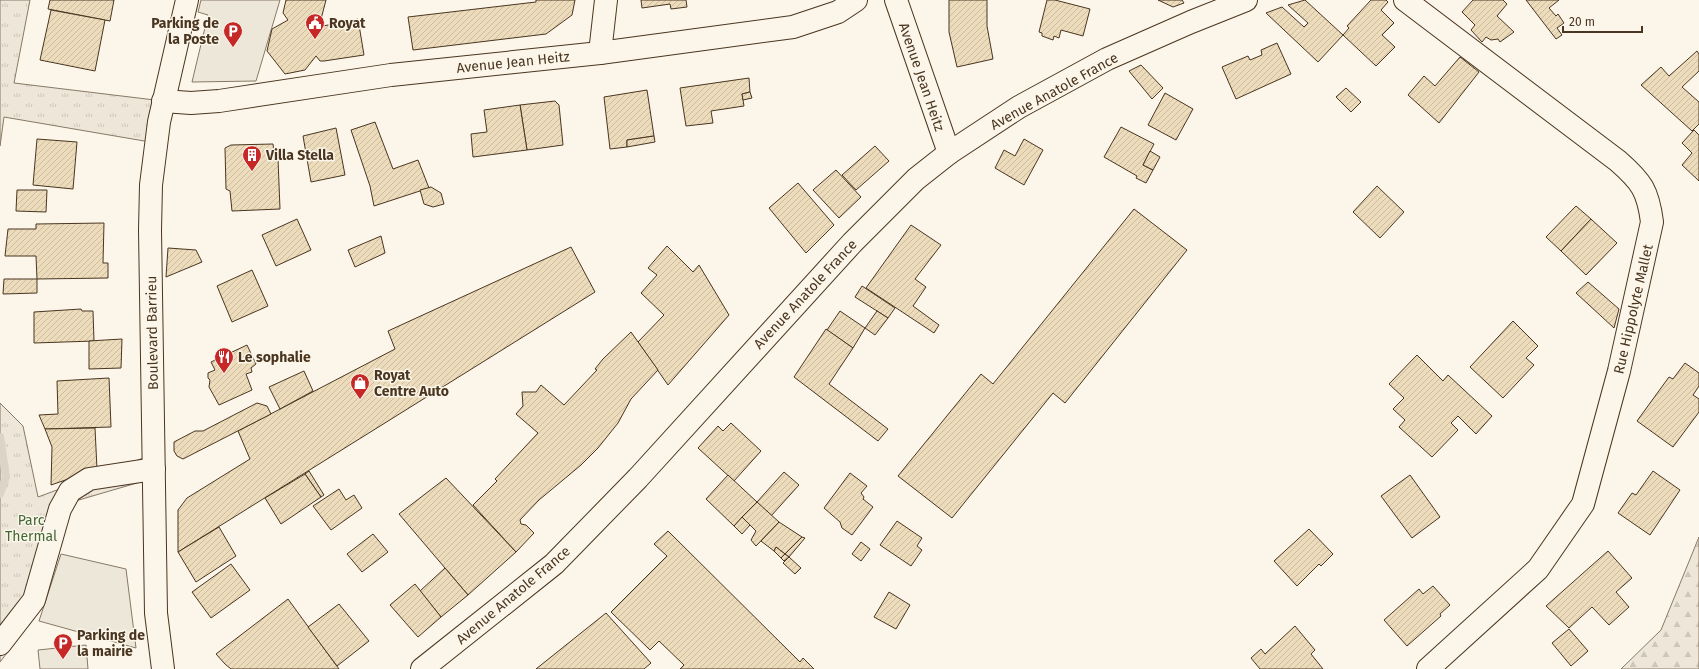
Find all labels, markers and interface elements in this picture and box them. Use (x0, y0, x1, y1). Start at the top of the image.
scale bar (1563, 8, 1642, 34)
public building icon: Royat (304, 12, 326, 40)
place label: Parking de la Poste (151, 15, 219, 48)
place label: Royat (329, 15, 366, 32)
text: 20 m (1569, 15, 1595, 29)
parking icon: Parking de la Poste (222, 20, 244, 48)
street label: Avenue Jean Heitz (895, 21, 948, 134)
street label: Avenue Jean Heitz (456, 48, 571, 77)
street label: Avenue Anatole France (987, 49, 1121, 134)
building icon: Villa Stella (241, 144, 263, 172)
place label: Villa Stella (265, 147, 334, 164)
street label: Avenue Anatole France (750, 236, 861, 353)
street label: Rue Hippolyte Mallet (1610, 242, 1657, 376)
street label: Boulevard Barrieu (143, 276, 162, 390)
restaurant icon: Le sophalie (213, 346, 235, 374)
place label: Le sophalie (238, 349, 311, 366)
place label: Royat Centre Auto (374, 367, 449, 400)
shop icon: Royat Centre Auto (349, 372, 371, 400)
park label: Parc Thermal (5, 512, 57, 545)
street label: Avenue Anatole France (453, 543, 574, 648)
place label: Parking de la mairie (77, 627, 145, 660)
parking icon: Parking de la mairie (52, 632, 74, 660)

